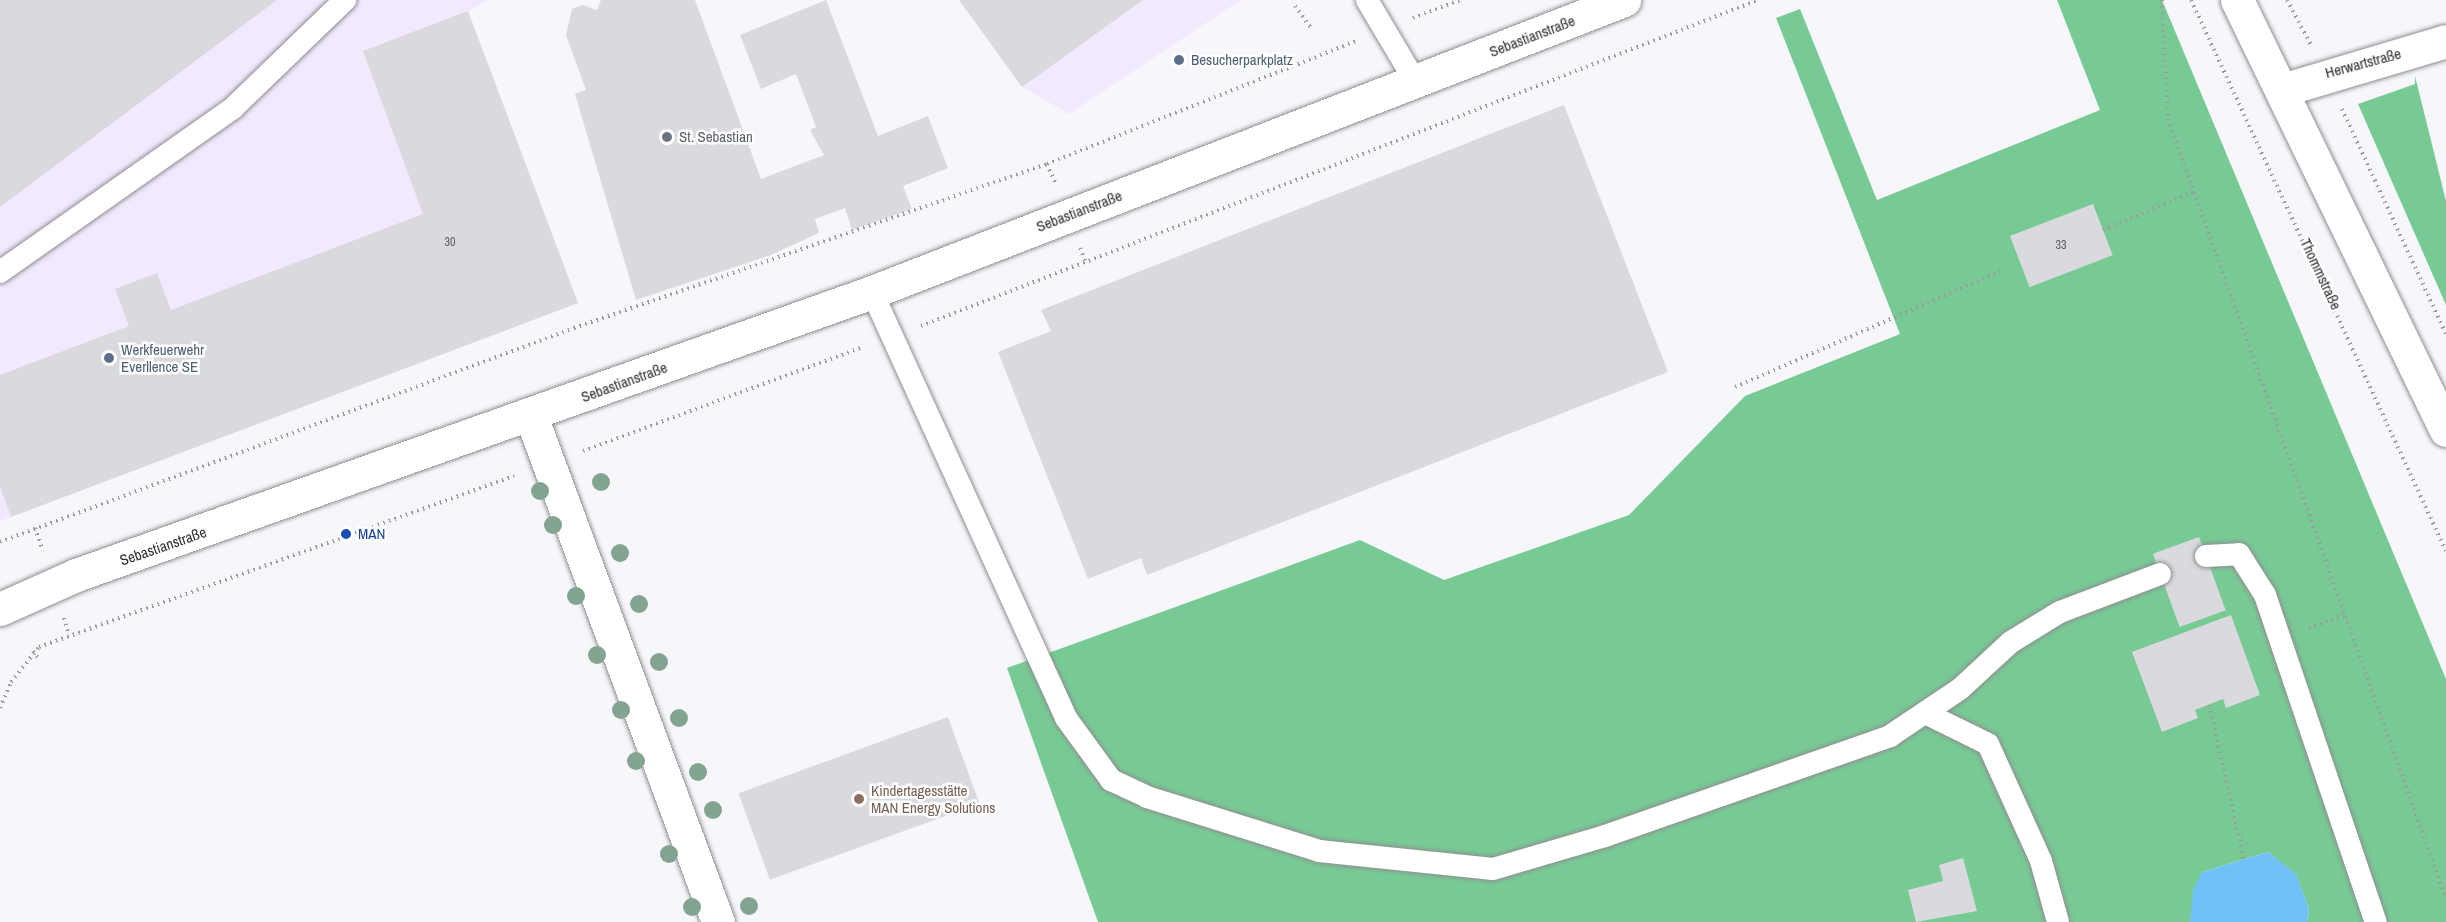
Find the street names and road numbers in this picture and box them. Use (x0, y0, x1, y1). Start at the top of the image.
street label: Sebastianstraße (1487, 11, 1577, 61)
street label: Herwartstraße (2323, 44, 2403, 82)
street label: Sebastianstraße (1034, 186, 1124, 236)
street label: Thommstraße (2297, 236, 2345, 312)
street label: Sebastianstraße (579, 358, 669, 406)
street label: Sebastianstraße (117, 523, 209, 569)

